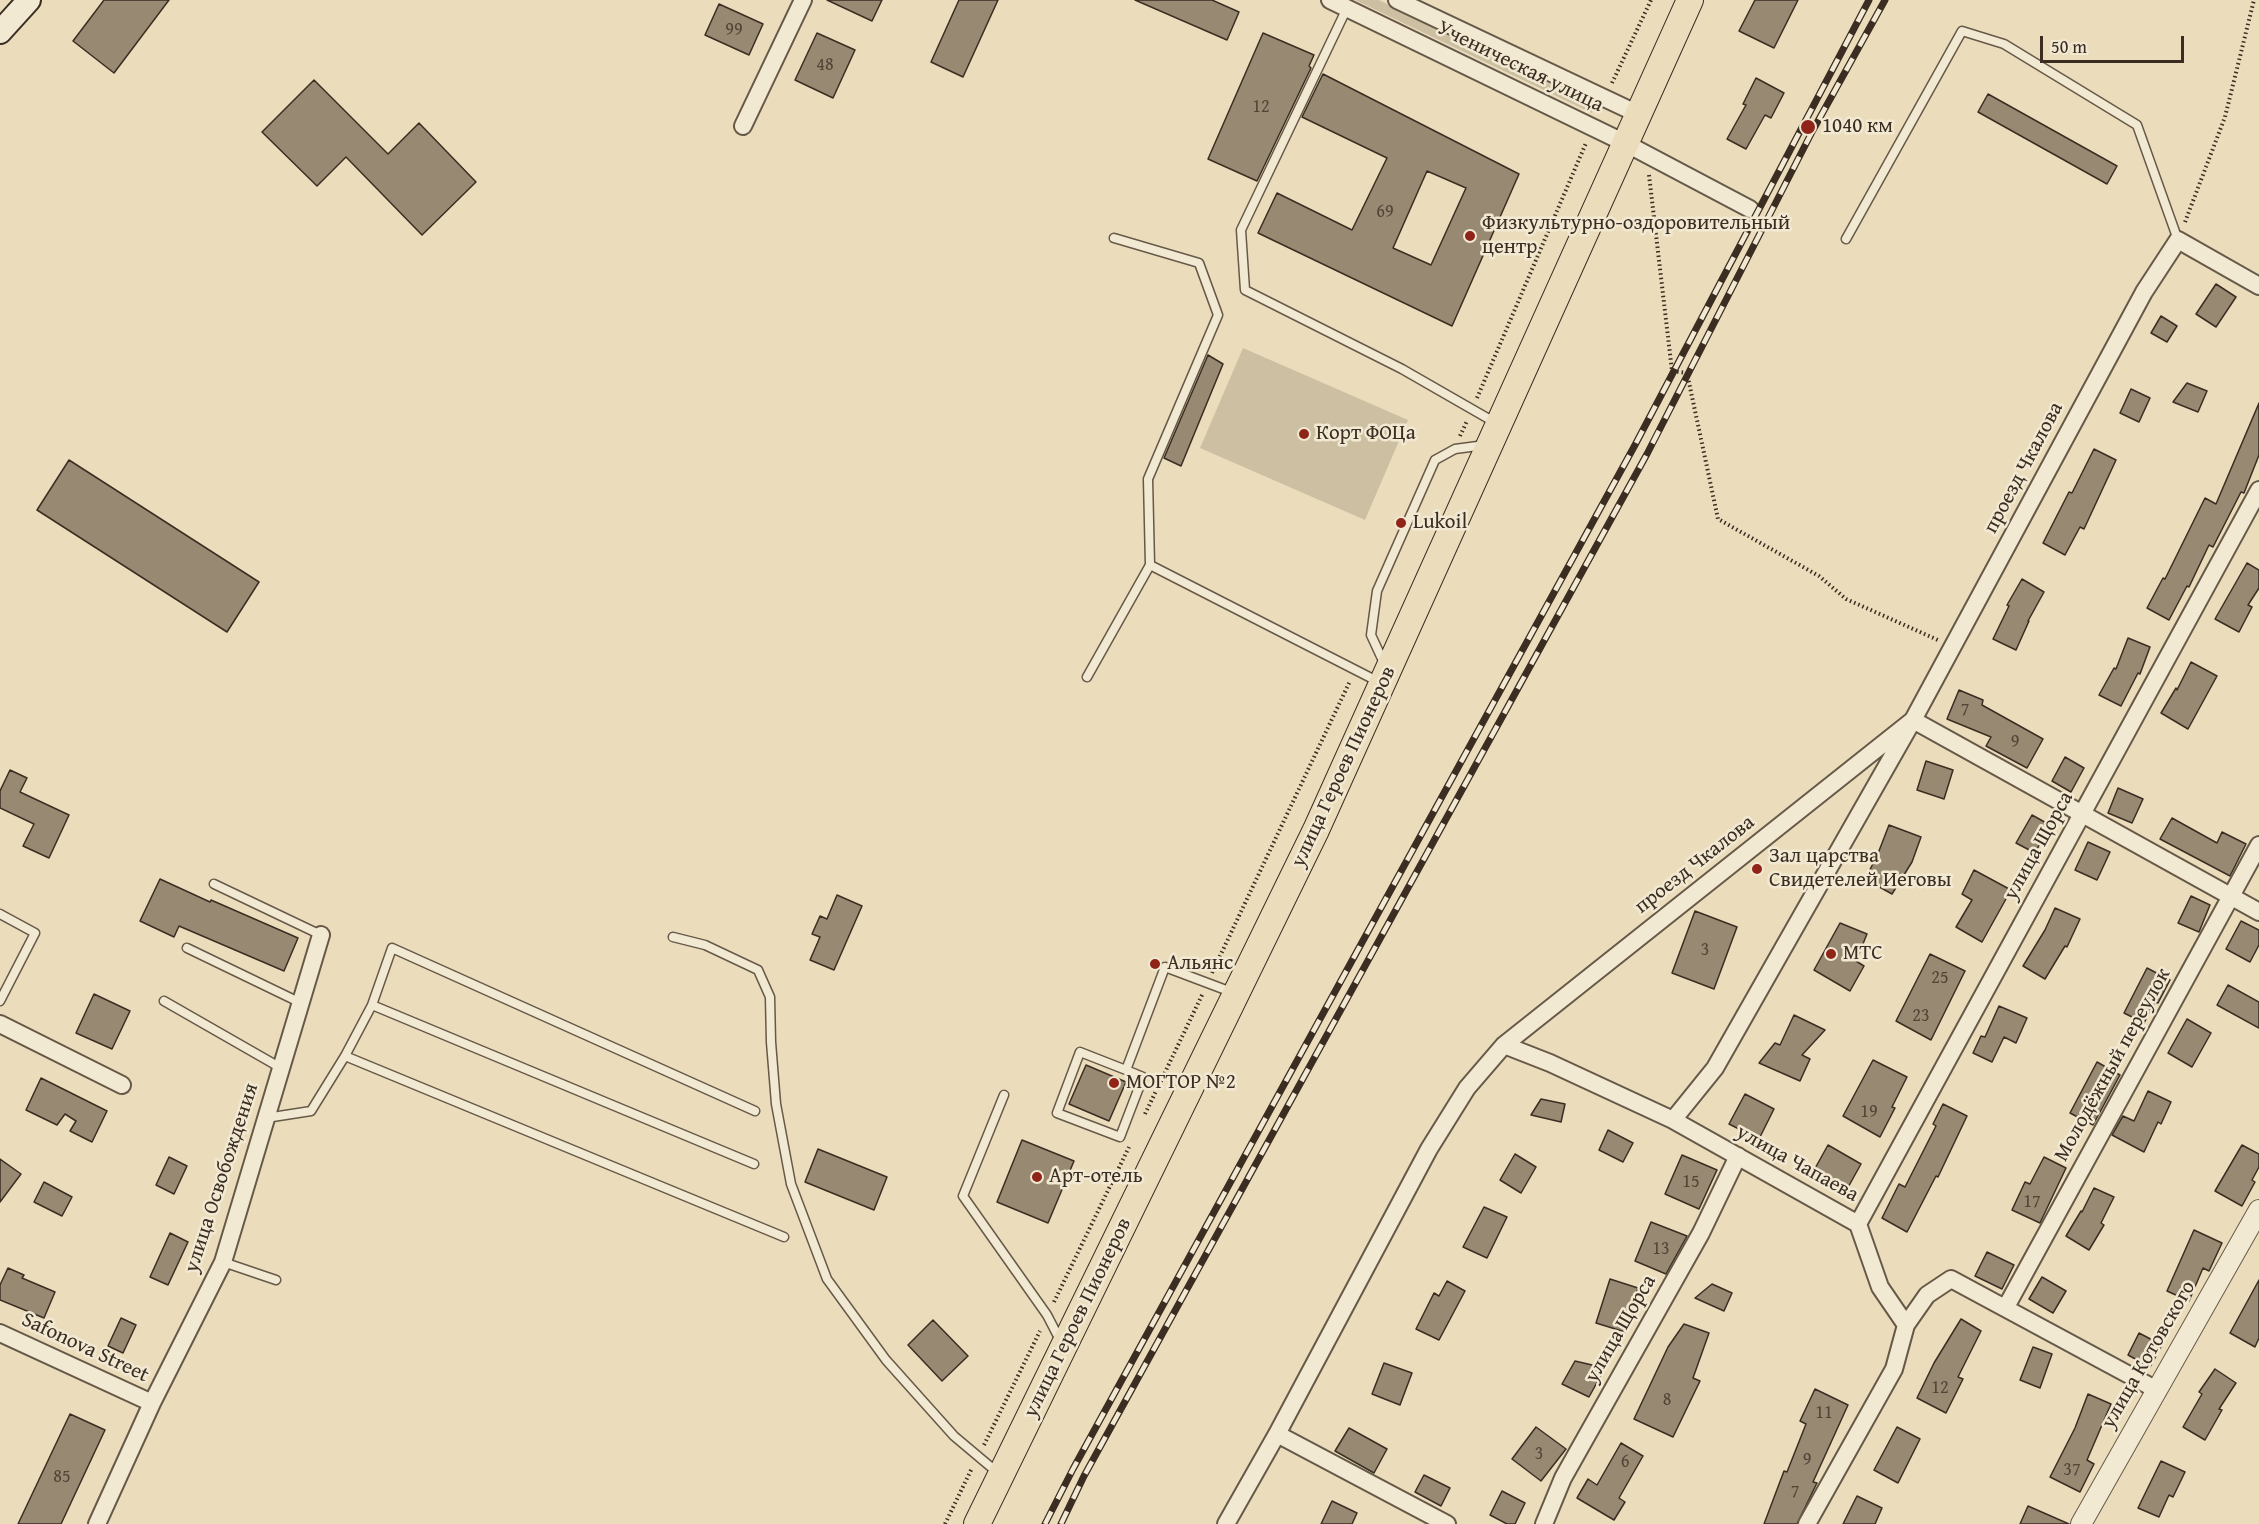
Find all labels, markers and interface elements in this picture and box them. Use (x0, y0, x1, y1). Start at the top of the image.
street label: Ученическая улица (1433, 16, 1607, 118)
house number: 99 (725, 19, 743, 41)
scale bar (2043, 24, 2187, 62)
text: 50 m (2051, 33, 2087, 60)
house number: 48 (816, 54, 834, 76)
house number: 12 (1252, 96, 1270, 118)
place label: 1040 км (1822, 114, 1893, 140)
marker: 1040 км (1799, 118, 1817, 136)
house number: 69 (1376, 201, 1394, 223)
place label: Физкультурно-оздоровительный центр (1482, 211, 1790, 261)
marker: Физкультурно-оздоровительный центр (1463, 229, 1477, 243)
street label: проезд Чкалова (1979, 398, 2069, 538)
place label: Корт ФОЦа (1316, 421, 1416, 447)
marker: Корт ФОЦа (1297, 427, 1311, 441)
place label: Lukoil (1413, 510, 1467, 536)
marker: Lukoil (1394, 516, 1408, 530)
street label: улица Героев Пионеров (1286, 662, 1402, 872)
house number: 7 (1961, 699, 1969, 721)
house number: 9 (2011, 731, 2019, 753)
street label: улица Щорса (1999, 787, 2079, 905)
street label: проезд Чкалова (1630, 810, 1760, 920)
place label: Зал царства Свидетелей Иеговы (1769, 844, 1951, 894)
marker: Зал царства Свидетелей Иеговы (1750, 862, 1764, 876)
house number: 3 (1701, 939, 1709, 961)
place label: МТС (1843, 941, 1883, 967)
marker: МТС (1824, 947, 1838, 961)
place label: Альянс (1167, 951, 1233, 977)
marker: Альянс (1148, 957, 1162, 971)
street label: Молодёжный переулок (2049, 964, 2177, 1166)
house number: 25 (1931, 967, 1949, 989)
house number: 23 (1912, 1005, 1930, 1027)
place label: МОГТОР №2 (1126, 1070, 1236, 1096)
marker: МОГТОР №2 (1107, 1076, 1121, 1090)
street label: улица Освобождения (179, 1080, 265, 1276)
house number: 19 (1860, 1101, 1878, 1123)
street label: улица Чапаева (1731, 1120, 1863, 1208)
place label: Арт-отель (1049, 1164, 1143, 1190)
marker: Арт-отель (1030, 1170, 1044, 1184)
house number: 15 (1682, 1171, 1700, 1193)
house number: 17 (2023, 1191, 2041, 1213)
street label: улица Героев Пионеров (1019, 1214, 1137, 1422)
house number: 13 (1652, 1238, 1670, 1260)
street label: улица Щорса (1580, 1271, 1662, 1387)
street label: улица Котовского (2096, 1277, 2202, 1433)
street label: Safonova Street (17, 1308, 153, 1388)
house number: 12 (1931, 1377, 1949, 1399)
house number: 8 (1663, 1389, 1671, 1411)
house number: 11 (1815, 1402, 1833, 1424)
house number: 3 (1535, 1443, 1543, 1465)
house number: 9 (1803, 1449, 1811, 1471)
house number: 6 (1621, 1451, 1629, 1473)
house number: 37 (2063, 1459, 2081, 1481)
house number: 85 (53, 1466, 71, 1488)
house number: 7 (1791, 1481, 1799, 1503)

